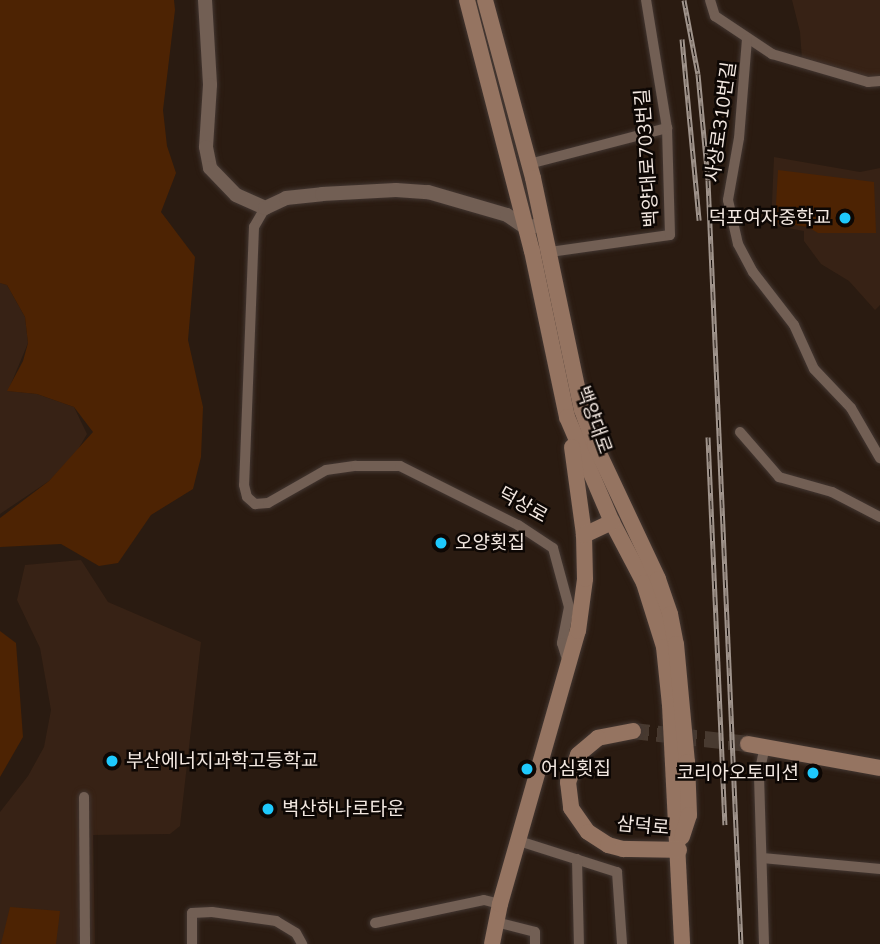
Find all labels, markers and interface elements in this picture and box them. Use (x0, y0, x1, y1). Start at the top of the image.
street label: 사상로310번길 (701, 60, 741, 184)
street label: 백양대로703번길 (631, 88, 663, 228)
place label: 덕포여자중학교 (709, 207, 831, 229)
marker: 덕포여자중학교 (837, 210, 853, 226)
street label: 백양대로 (571, 383, 617, 457)
street label: 덕상로 (495, 482, 551, 528)
place label: 오양횟집 (455, 532, 525, 554)
marker: 오양횟집 (433, 535, 449, 551)
place label: 부산에너지과학고등학교 (126, 750, 318, 772)
marker: 부산에너지과학고등학교 (104, 753, 120, 769)
place label: 어심횟집 (541, 758, 611, 780)
marker: 어심횟집 (519, 761, 535, 777)
place label: 코리아오토미션 (677, 762, 799, 784)
marker: 코리아오토미션 (805, 765, 821, 781)
place label: 벽산하나로타운 (282, 798, 404, 820)
marker: 벽산하나로타운 (260, 801, 276, 817)
street label: 삼덕로 (616, 812, 670, 840)

